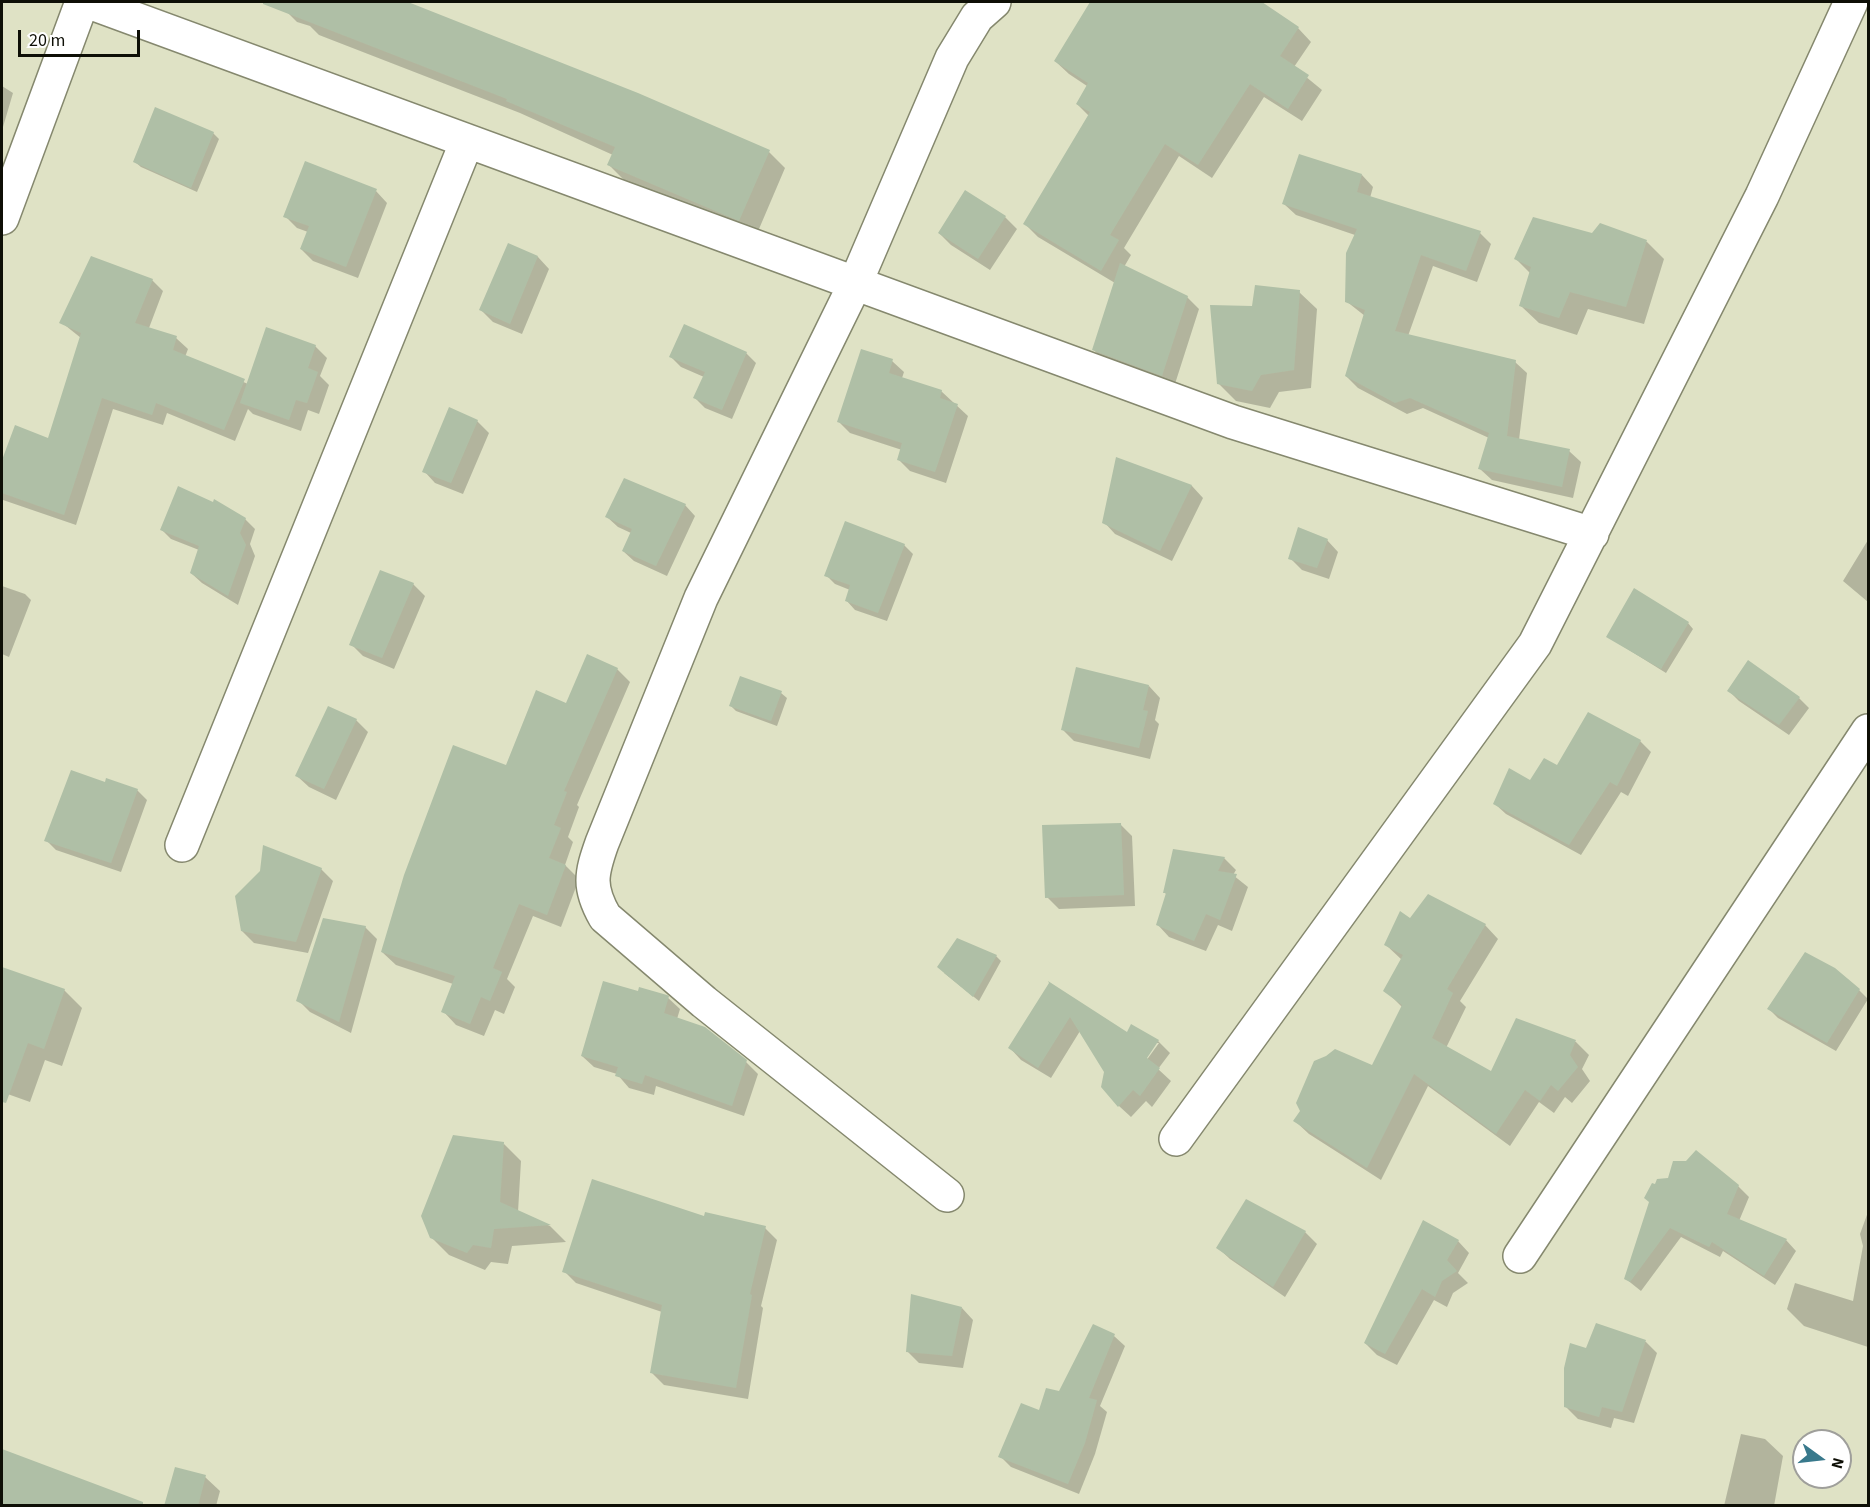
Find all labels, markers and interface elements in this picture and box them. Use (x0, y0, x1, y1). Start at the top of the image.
scale bar (21, 18, 142, 56)
text: 20 m (29, 28, 65, 53)
north arrow (1792, 1429, 1852, 1489)
text: N (1825, 1455, 1849, 1471)

